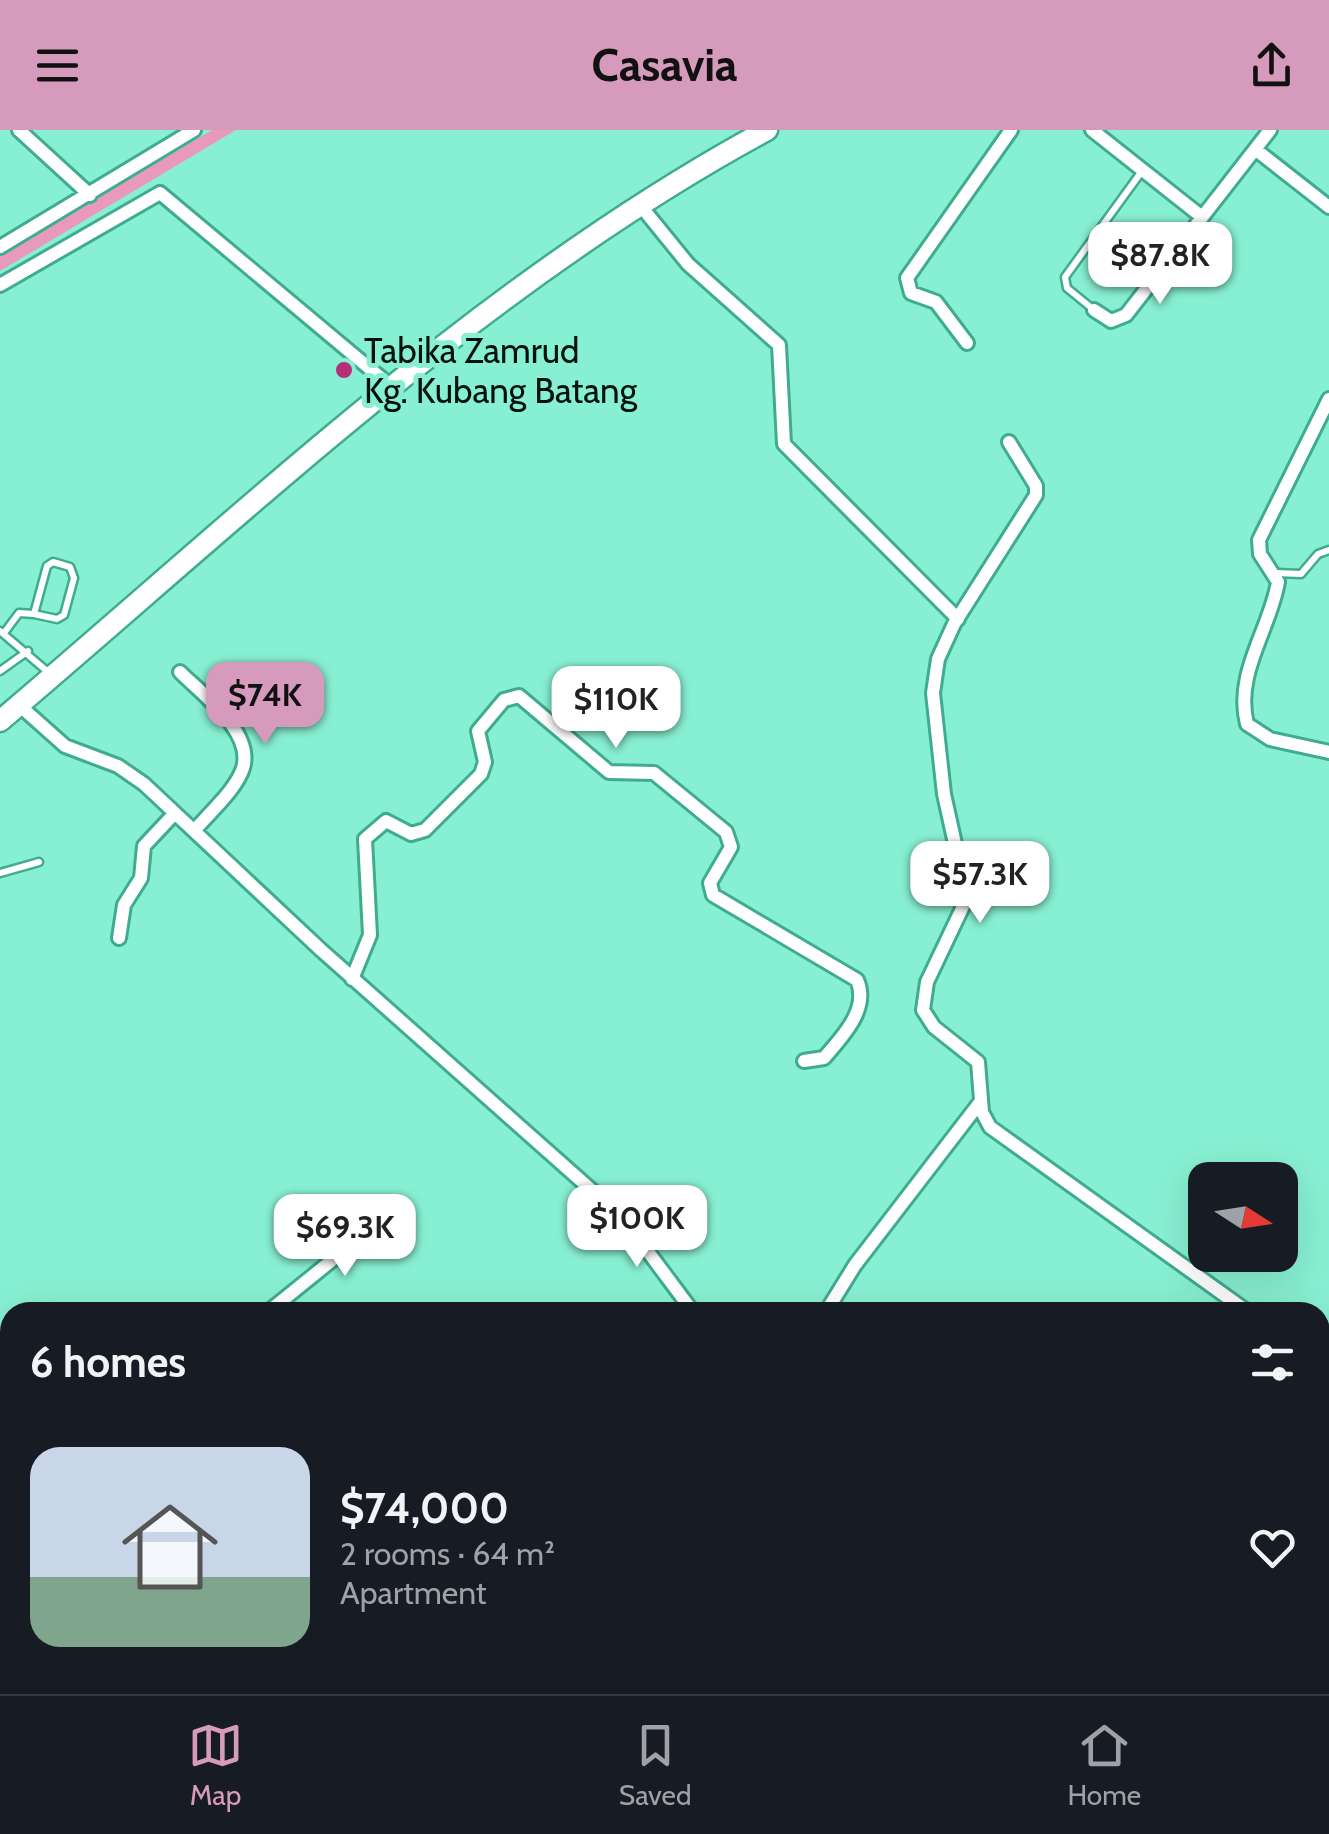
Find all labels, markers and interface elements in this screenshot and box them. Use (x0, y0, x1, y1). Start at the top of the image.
icon: menu (30, 38, 85, 93)
text: Casavia (592, 38, 737, 92)
icon: share (1244, 38, 1299, 93)
pin: $87.8K (1079, 222, 1241, 307)
text: $87.8K (1110, 235, 1210, 274)
place label: Tabika Zamrud Kg. Kubang Batang (364, 329, 638, 412)
marker: Tabika Zamrud Kg. Kubang Batang (333, 359, 355, 381)
pin: $74K (206, 662, 324, 747)
pin: $110K (546, 666, 686, 751)
text: $74K (228, 675, 302, 714)
text: $110K (574, 679, 658, 718)
pin: $57.3K (899, 841, 1061, 926)
text: $57.3K (932, 854, 1028, 893)
north arrow (1188, 1162, 1298, 1272)
map controls (1188, 1162, 1298, 1272)
pin: $100K (567, 1185, 707, 1270)
pin: $69.3K (264, 1194, 426, 1279)
text: $100K (589, 1198, 685, 1237)
text: $69.3K (296, 1207, 394, 1246)
icon: filters (1245, 1335, 1300, 1390)
text: 6 homes (30, 1336, 186, 1388)
text: $74,000 (340, 1482, 509, 1534)
icon: home (110, 1487, 230, 1607)
icon: heart (1245, 1520, 1300, 1575)
text: 2 rooms · 64 m² (340, 1534, 555, 1573)
text: Apartment (340, 1573, 487, 1612)
tab: Map (188, 1718, 243, 1812)
tab: Saved (619, 1718, 692, 1812)
tab: Home (1067, 1718, 1141, 1812)

